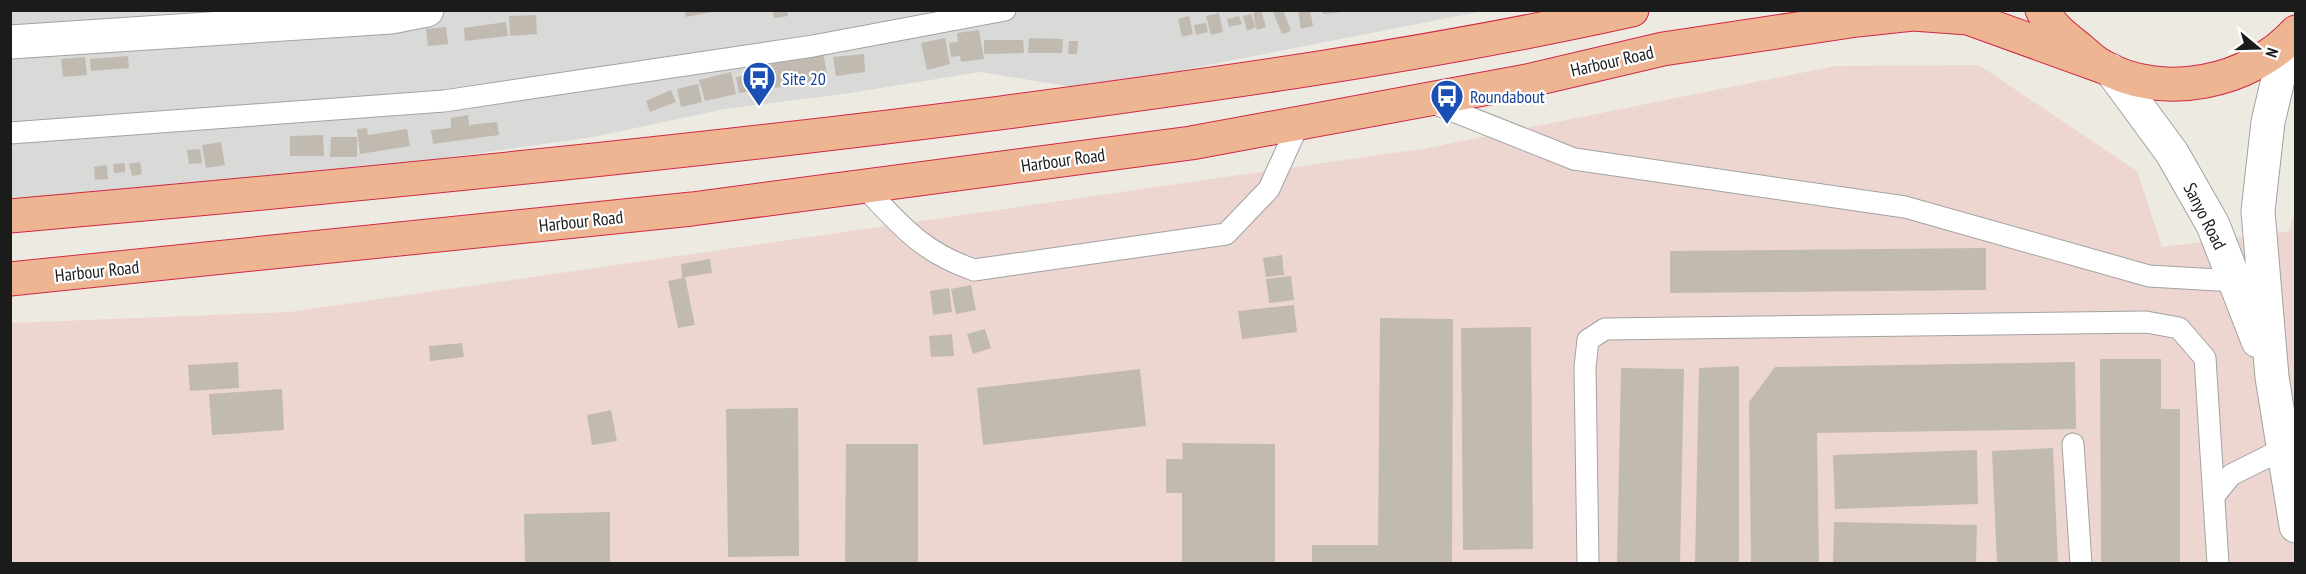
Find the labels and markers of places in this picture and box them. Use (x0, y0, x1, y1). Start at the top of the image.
bus stop icon: Site 20 (741, 60, 777, 107)
place label: Site 20 (782, 67, 826, 90)
bus stop icon: Roundabout (1429, 78, 1465, 125)
place label: Roundabout (1470, 85, 1545, 108)

